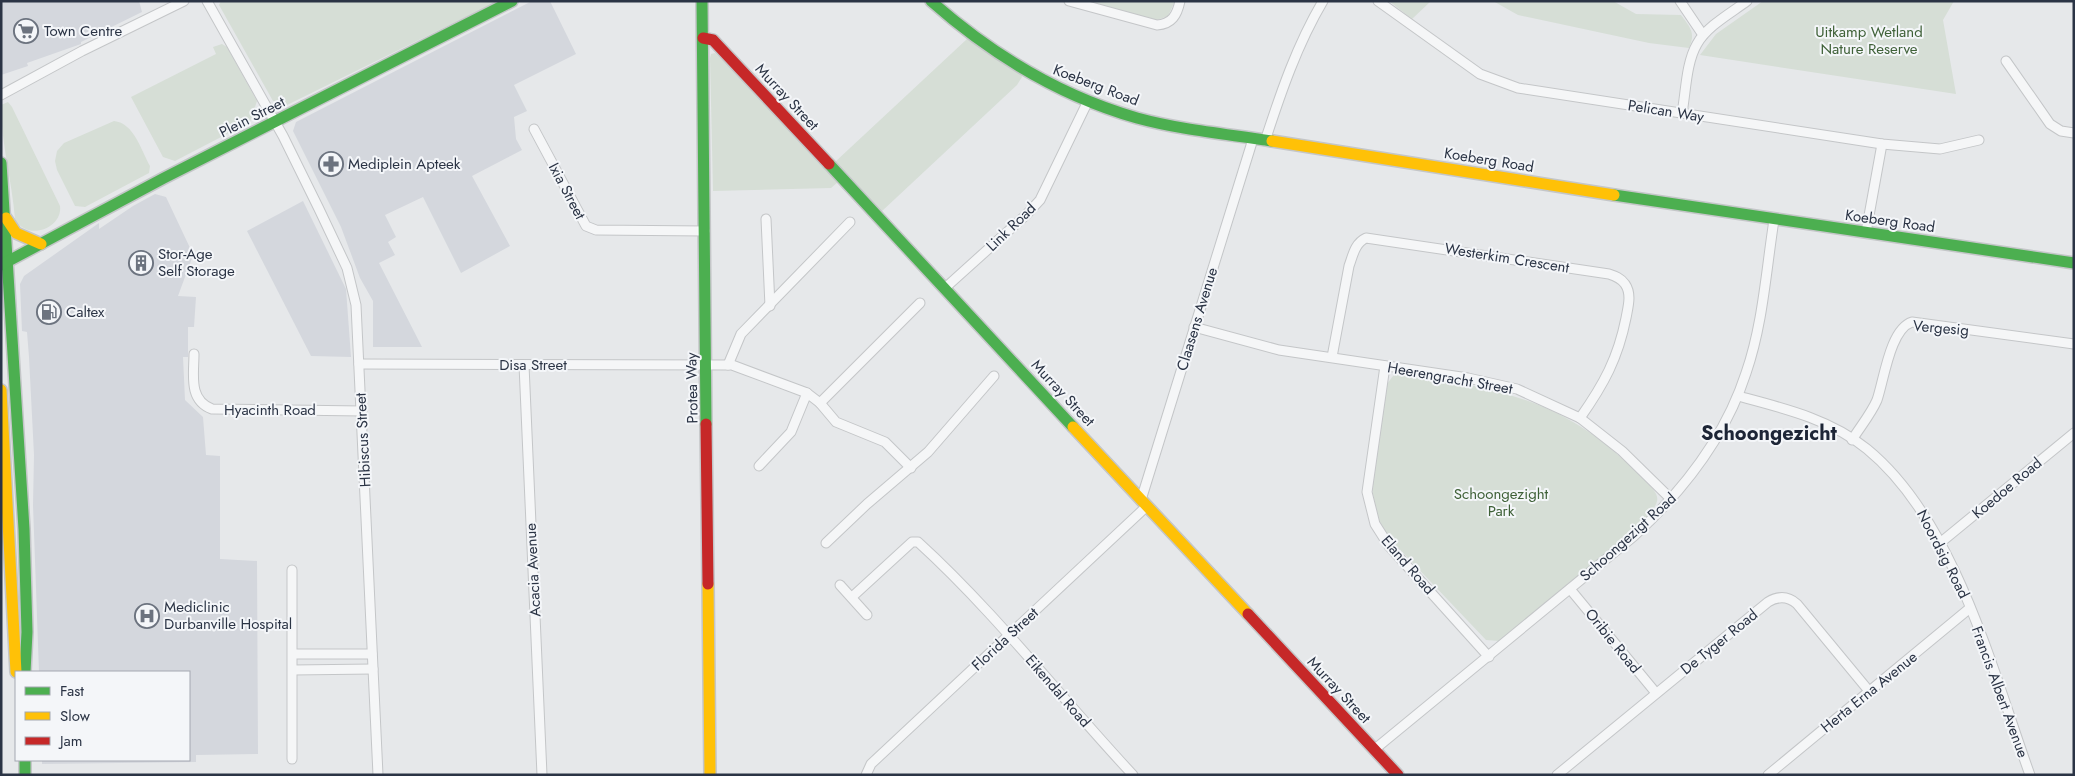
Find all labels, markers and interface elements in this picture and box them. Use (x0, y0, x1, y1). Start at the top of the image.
supermarket icon: Town Centre (13, 18, 39, 44)
place label: Town Centre (44, 20, 122, 42)
park label: Uitkamp Wetland Nature Reserve (1815, 21, 1923, 60)
street label: Murray Street (750, 59, 824, 136)
street label: Koeberg Road (1050, 59, 1142, 111)
street label: Plein Street (215, 91, 289, 143)
street label: Pelican Way (1626, 94, 1706, 128)
street label: Koeberg Road (1443, 142, 1535, 178)
pharmacy icon: Mediplein Apteek (318, 151, 344, 177)
place label: Mediplein Apteek (348, 153, 461, 175)
street label: Ixia Street (543, 159, 591, 224)
street label: Link Road (981, 198, 1041, 256)
street label: Koeberg Road (1844, 204, 1936, 238)
street label: Westerkim Crescent (1443, 237, 1571, 279)
place label: Stor-Age Self Storage (158, 243, 235, 282)
building icon: Stor-Age Self Storage (128, 250, 154, 276)
street label: Claasens Avenue (1171, 264, 1223, 373)
fuel station icon: Caltex (36, 299, 62, 325)
place label: Caltex (66, 301, 105, 323)
street label: Vergesig (1912, 315, 1970, 341)
street label: Protea Way (680, 352, 704, 424)
street label: Disa Street (499, 354, 567, 376)
street label: Murray Street (1026, 355, 1100, 432)
street label: Heerengracht Street (1386, 356, 1515, 400)
street label: Hibiscus Street (350, 392, 376, 488)
street label: Hyacinth Road (224, 399, 316, 421)
district label: Schoongezicht (1701, 419, 1838, 448)
street label: Koedoe Road (1967, 452, 2047, 524)
park label: Schoongezight Park (1454, 483, 1549, 522)
street label: Schoongezigt Road (1575, 488, 1681, 586)
street label: Noordsig Road (1911, 506, 1975, 602)
street label: Acacia Avenue (520, 522, 546, 617)
street label: Eland Road (1376, 531, 1440, 599)
place label: Mediclinic Durbanville Hospital (164, 596, 292, 635)
street label: Florida Street (967, 602, 1044, 676)
hospital icon: Mediclinic Durbanville Hospital (134, 603, 160, 629)
street label: Oribie Road (1580, 604, 1646, 678)
street label: De Tyger Road (1676, 604, 1762, 680)
street label: Francis Albert Avenue (1966, 623, 2034, 761)
street label: Herta Erna Avenue (1816, 646, 1922, 738)
street label: Eikendal Road (1020, 650, 1096, 732)
street label: Murray Street (1302, 652, 1376, 729)
legend (15, 671, 190, 761)
text: Fast (60, 680, 84, 702)
text: Slow (60, 705, 91, 727)
text: Jam (58, 730, 83, 752)

